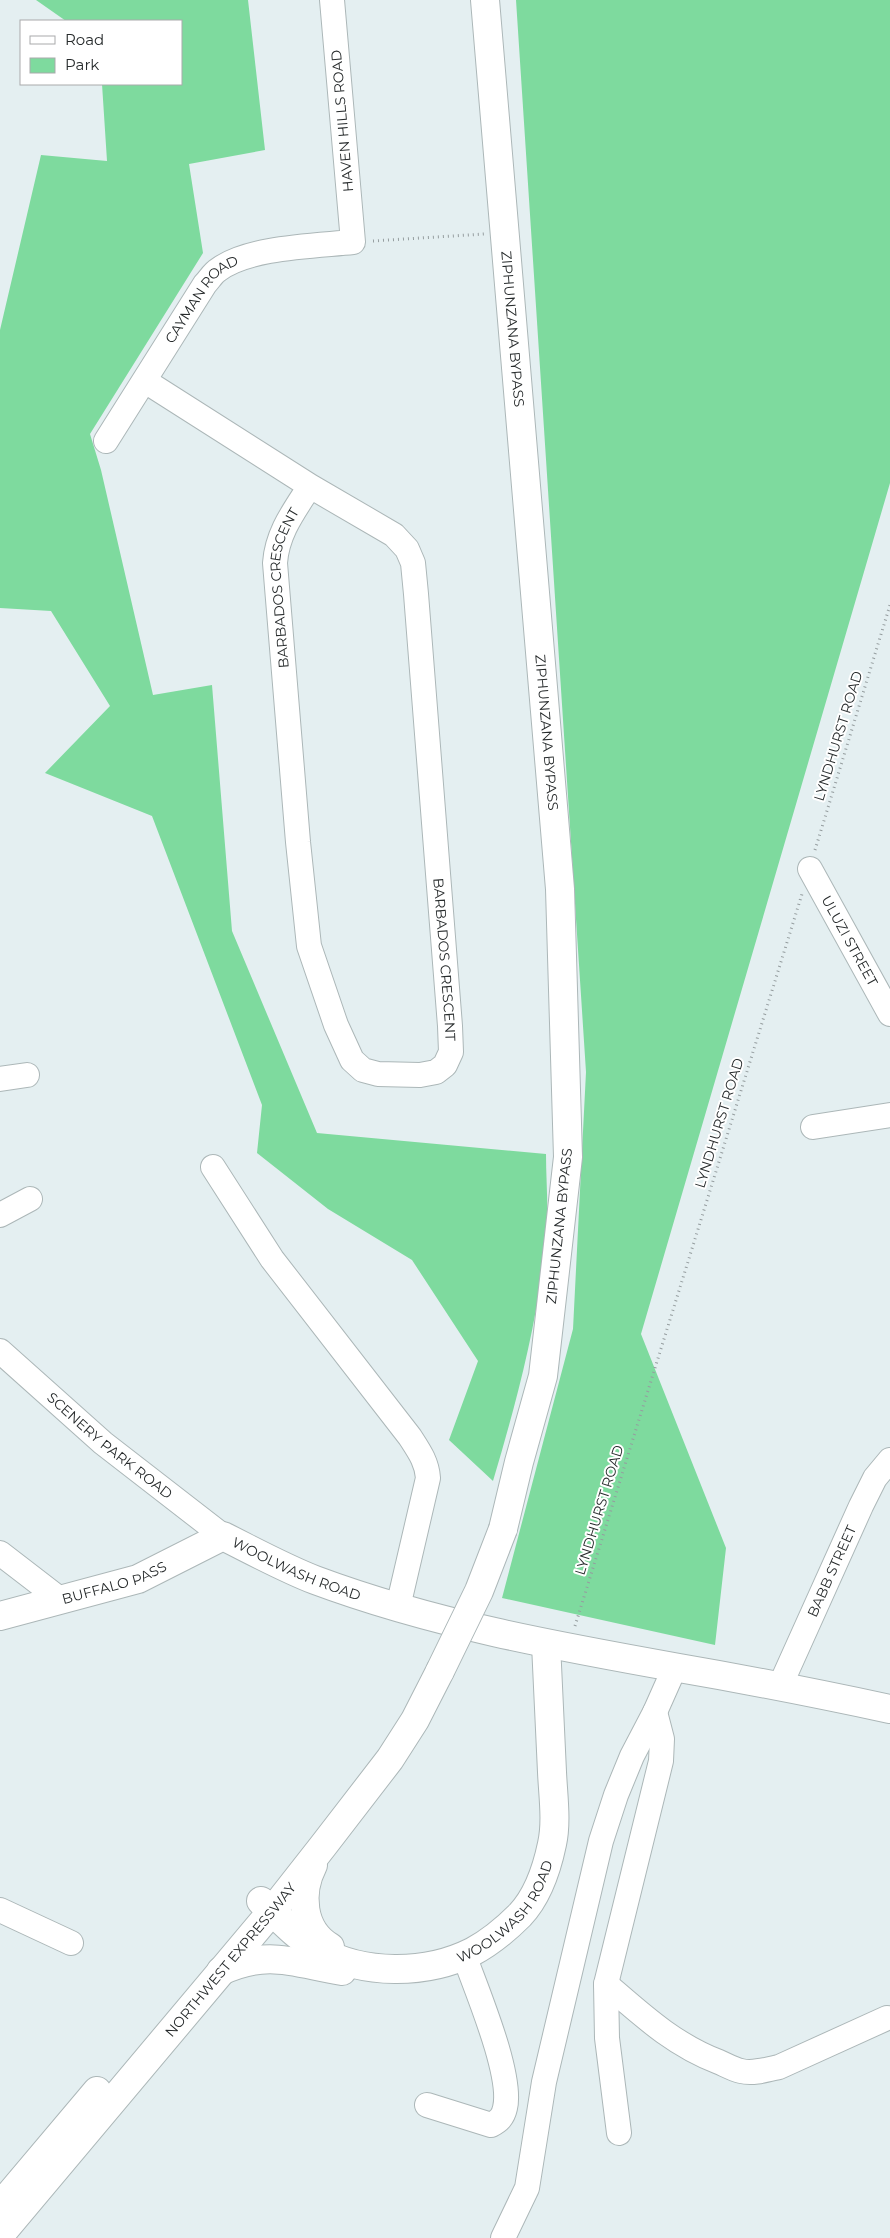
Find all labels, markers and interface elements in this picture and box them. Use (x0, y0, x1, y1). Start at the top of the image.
legend (20, 20, 182, 85)
text: Road (65, 30, 104, 49)
street label: HAVEN HILLS ROAD (327, 49, 357, 193)
text: Park (65, 55, 99, 74)
street label: ZIPHUNZANA BYPASS (497, 250, 528, 408)
street label: CAYMAN ROAD (161, 251, 241, 347)
street label: BARBADOS CRESCENT (266, 504, 303, 669)
street label: ZIPHUNZANA BYPASS (531, 654, 562, 811)
street label: LYNDHURST ROAD (810, 669, 866, 803)
street label: BARBADOS CRESCENT (429, 877, 460, 1042)
street label: ULUZI STREET (817, 892, 882, 989)
street label: LYNDHURST ROAD (691, 1056, 747, 1190)
street label: ZIPHUNZANA BYPASS (542, 1147, 576, 1305)
street label: SCENERY PARK ROAD (43, 1388, 176, 1503)
street label: LYNDHURST ROAD (571, 1443, 627, 1577)
street label: BABB STREET (803, 1522, 860, 1620)
street label: WOOLWASH ROAD (229, 1533, 363, 1604)
street label: BUFFALO PASS (60, 1557, 169, 1608)
street label: WOOLWASH ROAD (454, 1858, 557, 1967)
street label: NORTHWEST EXPRESSWAY (161, 1879, 300, 2041)

